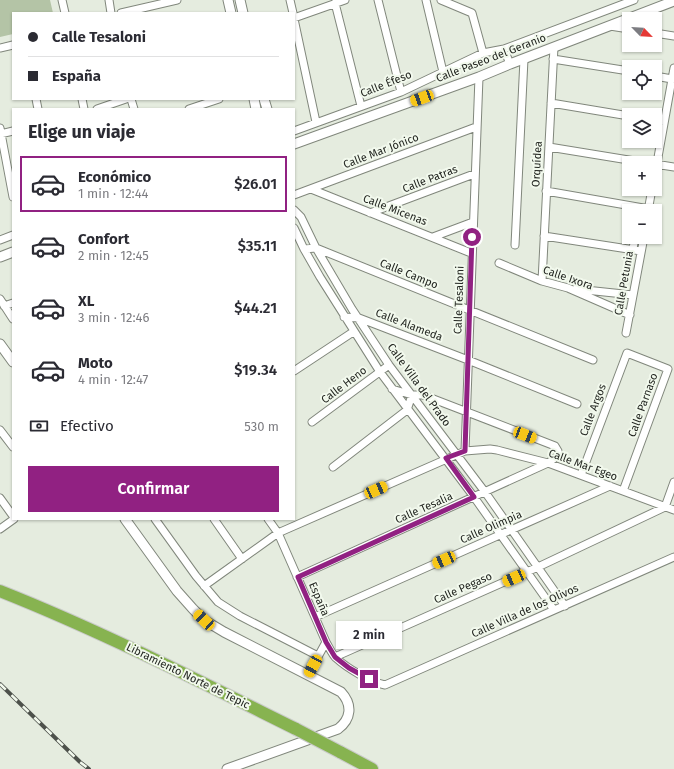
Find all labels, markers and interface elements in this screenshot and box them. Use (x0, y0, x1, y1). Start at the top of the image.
north arrow (622, 12, 662, 52)
map controls (622, 12, 662, 244)
text: Calle Tesaloni (52, 28, 146, 46)
street label: Calle Paseo del Geranio (434, 31, 548, 85)
button: locate (622, 60, 662, 100)
text: España (52, 67, 101, 85)
street label: Calle Éfeso (358, 67, 413, 100)
car (409, 88, 435, 108)
button: layers (622, 108, 662, 148)
text: Elige un viaje (28, 121, 135, 143)
street label: Calle Mar Jónico (341, 131, 421, 171)
street label: Orquídea (529, 141, 545, 187)
button: + (622, 156, 662, 196)
street label: Calle Patras (401, 163, 459, 195)
icon: car (30, 166, 66, 202)
text: Económico (78, 168, 151, 186)
text: $26.01 (234, 175, 277, 193)
text: 1 min · 12:44 (78, 186, 148, 201)
street label: Calle Micenas (361, 192, 429, 228)
button: − (622, 204, 662, 244)
icon: car (30, 228, 66, 264)
route start (463, 228, 481, 246)
text: Confort (78, 230, 130, 248)
text: $35.11 (238, 237, 277, 255)
text: 2 min · 12:45 (78, 248, 149, 263)
street label: Calle Petunia (612, 250, 636, 316)
street label: Calle Campo (378, 256, 440, 292)
street label: Calle Ixora (541, 263, 595, 293)
street label: Calle Tesaloni (451, 266, 467, 334)
icon: car (30, 290, 66, 326)
text: XL (78, 292, 94, 310)
text: $44.21 (234, 299, 277, 317)
street label: Calle Alameda (374, 306, 444, 344)
text: 3 min · 12:46 (78, 310, 149, 325)
street label: Calle Villa del Prado (385, 341, 453, 429)
icon: car (30, 352, 66, 388)
text: Moto (78, 354, 113, 372)
text: $19.34 (234, 361, 277, 379)
street label: Calle Heno (319, 364, 369, 406)
street label: Calle Parnaso (625, 371, 661, 439)
text: 4 min · 12:47 (78, 372, 148, 387)
street label: Calle Argos (577, 382, 609, 438)
icon: cash (28, 415, 50, 437)
text: Efectivo (60, 417, 114, 435)
text: 530 m (244, 419, 279, 434)
car (512, 425, 538, 445)
street label: Calle Mar Egeo (547, 446, 619, 484)
button: Confirmar (28, 466, 279, 512)
car (363, 480, 389, 500)
street label: Calle Tesalia (393, 490, 455, 526)
street label: Calle Olimpia (458, 508, 524, 546)
car (431, 550, 457, 570)
car (501, 568, 527, 588)
street label: Calle Pegaso (432, 569, 494, 607)
street label: España (306, 580, 332, 618)
street label: Calle Villa de los Olivos (469, 582, 581, 640)
car (191, 607, 217, 633)
callout: 2 min (336, 621, 402, 649)
text: 2 min (353, 627, 385, 642)
street label: Libramiento Norte de Tepic (124, 640, 252, 712)
car (302, 653, 324, 679)
route end (360, 670, 378, 688)

